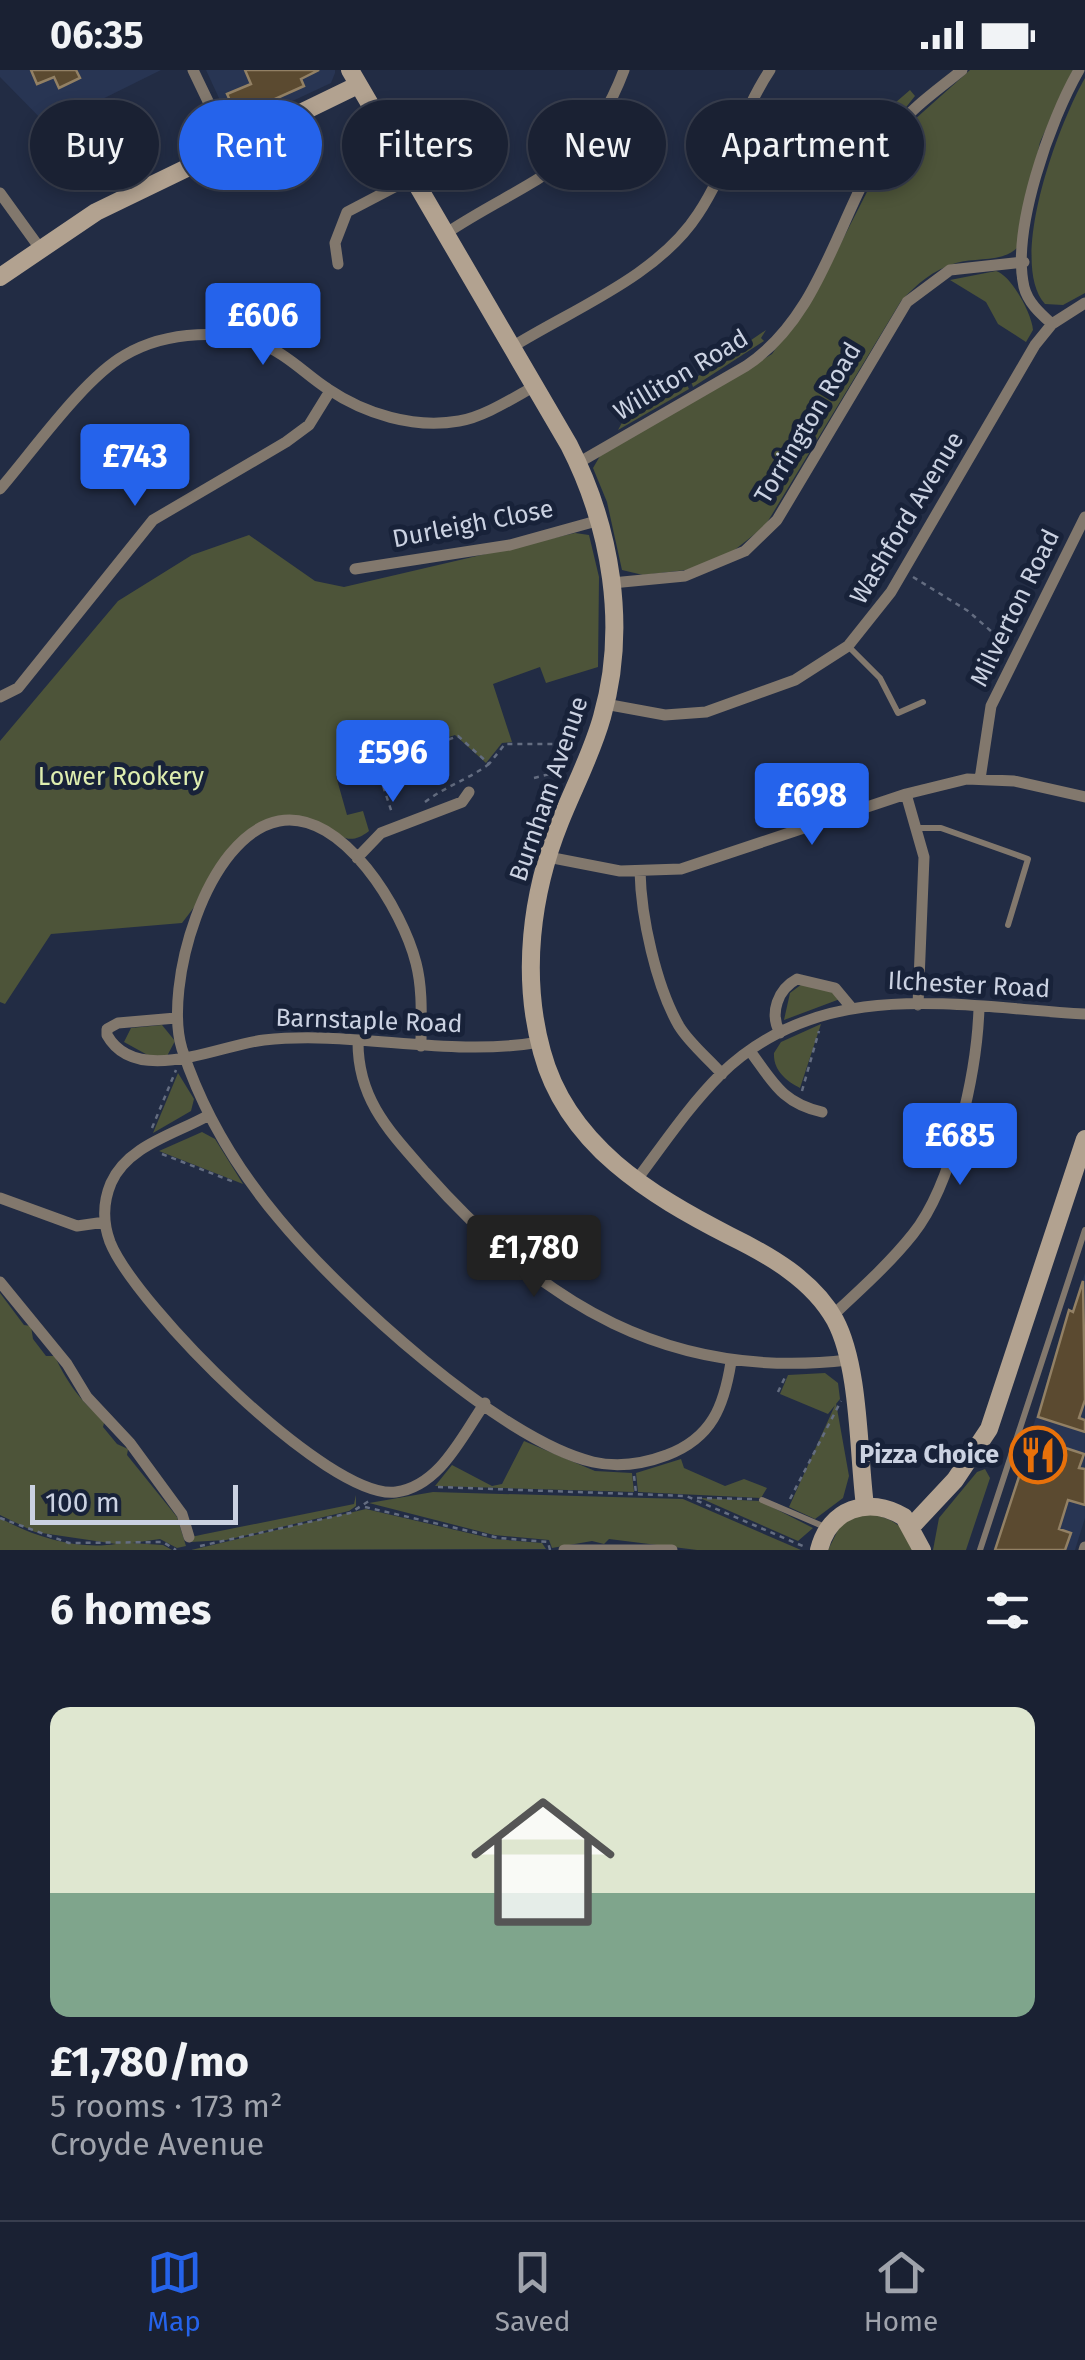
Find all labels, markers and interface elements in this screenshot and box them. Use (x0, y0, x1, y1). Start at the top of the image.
text: 06:35 (50, 12, 144, 58)
chip: Buy (30, 100, 159, 190)
chip: Rent (179, 100, 322, 190)
chip: Filters (342, 100, 508, 190)
chip: New (528, 100, 666, 190)
chip: Apartment (686, 100, 924, 190)
pin: £606 (204, 283, 322, 368)
text: £606 (227, 296, 299, 334)
street label: Williton Road (608, 323, 754, 427)
street label: Torrington Road (748, 337, 868, 509)
pin: £743 (76, 424, 194, 509)
street label: Washford Avenue (844, 426, 970, 610)
text: £743 (102, 437, 168, 475)
street label: Durleigh Close (390, 494, 556, 554)
street label: Milverton Road (964, 524, 1066, 692)
street label: Burnham Avenue (503, 693, 595, 885)
pin: £596 (334, 720, 452, 805)
text: £596 (358, 733, 428, 771)
park label: Lower Rookery (38, 762, 205, 792)
pin: £698 (753, 763, 871, 848)
text: £698 (777, 776, 847, 814)
street label: Ilchester Road (887, 966, 1051, 1004)
street label: Barnstaple Road (275, 1003, 463, 1039)
pin: £685 (901, 1103, 1019, 1188)
text: £685 (925, 1116, 995, 1154)
pin: £1,780 (453, 1215, 615, 1300)
text: £1,780 (489, 1228, 579, 1266)
restaurant icon: Pizza Choice (1008, 1425, 1068, 1485)
place label: Pizza Choice (859, 1440, 999, 1470)
scale bar (30, 1480, 238, 1524)
text: 100 m (45, 1486, 120, 1519)
icon: filters (980, 1583, 1035, 1638)
text: 6 homes (50, 1585, 211, 1635)
icon: home (453, 1772, 633, 1952)
text: £1,780/mo (50, 2037, 249, 2087)
text: 5 rooms · 173 m² (50, 2087, 283, 2125)
text: Croyde Avenue (50, 2125, 264, 2163)
tab: Map (147, 2245, 202, 2338)
tab: Saved (495, 2245, 571, 2338)
tab: Home (864, 2245, 938, 2338)

